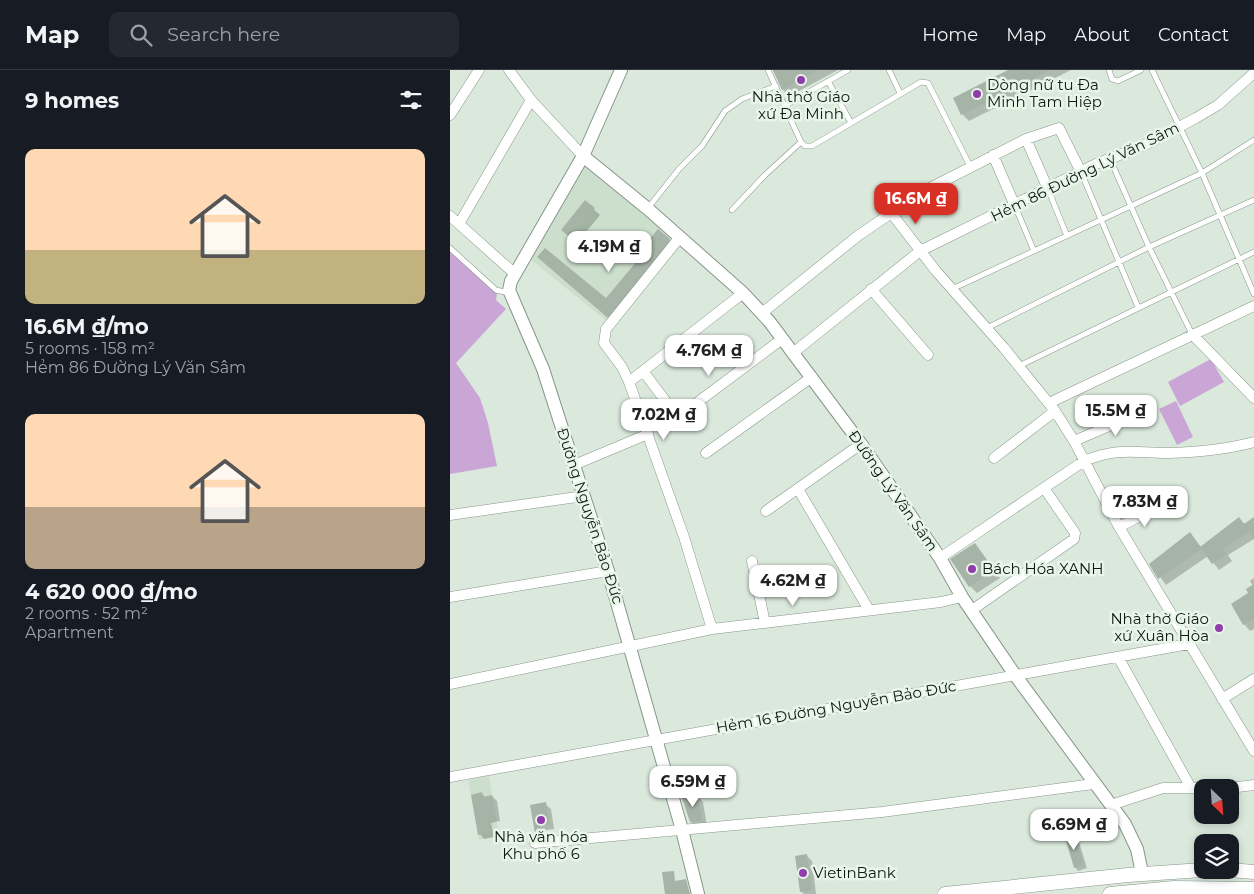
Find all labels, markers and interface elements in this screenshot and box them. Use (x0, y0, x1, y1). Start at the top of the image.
search box (109, 12, 459, 57)
text: Map (25, 20, 79, 49)
icon: search (127, 21, 155, 49)
text: Search here (167, 23, 280, 46)
text: Home (922, 24, 978, 46)
text: Map (1006, 24, 1046, 46)
text: About (1074, 24, 1130, 46)
text: Contact (1158, 24, 1229, 46)
marker: Nhà thờ Giáo xứ Đa Minh (795, 74, 807, 86)
place label: Dòng nữ tu Đa Minh Tam Hiệp (987, 75, 1102, 111)
icon: filters (397, 86, 425, 114)
place label: Nhà thờ Giáo xứ Đa Minh (752, 87, 850, 123)
text: 9 homes (25, 88, 119, 113)
marker: Dòng nữ tu Đa Minh Tam Hiệp (971, 88, 983, 100)
street label: Hẻm 86 Đường Lý Văn Sâm (987, 118, 1182, 226)
icon: home (180, 181, 270, 271)
pin: 16.6M ₫ (870, 182, 962, 225)
text: 16.6M ₫ (885, 189, 947, 208)
pin: 4.19M ₫ (563, 230, 655, 273)
text: 4.19M ₫ (578, 237, 640, 256)
text: 16.6M ₫/mo (25, 314, 149, 339)
pin: 4.76M ₫ (663, 334, 755, 377)
text: 5 rooms · 158 m² (25, 339, 155, 358)
text: 4.76M ₫ (676, 341, 742, 360)
text: Hẻm 86 Đường Lý Văn Sâm (25, 358, 246, 377)
pin: 15.5M ₫ (1070, 394, 1162, 437)
pin: 7.02M ₫ (618, 398, 710, 441)
text: 15.5M ₫ (1086, 401, 1146, 420)
text: 7.02M ₫ (632, 405, 696, 424)
street label: Đường Nguyễn Bảo Đức (553, 425, 628, 606)
street label: Đường Lý Văn Sâm (844, 426, 942, 555)
icon: home (180, 446, 270, 536)
pin: 7.83M ₫ (1099, 486, 1191, 528)
text: 7.83M ₫ (1113, 492, 1177, 511)
place label: Bách Hóa XANH (982, 559, 1103, 578)
marker: Bách Hóa XANH (966, 563, 978, 575)
pin: 4.62M ₫ (747, 564, 839, 607)
text: 4.62M ₫ (760, 571, 826, 590)
text: 4 620 000 ₫/mo (25, 579, 197, 604)
text: 2 rooms · 52 m² (25, 604, 148, 623)
place label: Nhà thờ Giáo xứ Xuân Hòa (1110, 609, 1209, 645)
marker: Nhà thờ Giáo xứ Xuân Hòa (1213, 622, 1225, 634)
text: Apartment (25, 623, 114, 642)
street label: Hẻm 16 Đường Nguyễn Bảo Đức (714, 676, 957, 737)
pin: 6.59M ₫ (647, 766, 739, 808)
text: 6.59M ₫ (660, 772, 726, 791)
north arrow (1194, 779, 1239, 824)
map controls (1194, 779, 1239, 879)
pin: 6.69M ₫ (1028, 808, 1120, 851)
marker: Nhà văn hóa Khu phố 6 (535, 814, 547, 826)
text: 6.69M ₫ (1041, 815, 1107, 834)
place label: Nhà văn hóa Khu phố 6 (494, 827, 588, 863)
button: layers (1194, 834, 1239, 879)
place label: VietinBank (813, 863, 896, 882)
marker: VietinBank (797, 867, 809, 879)

